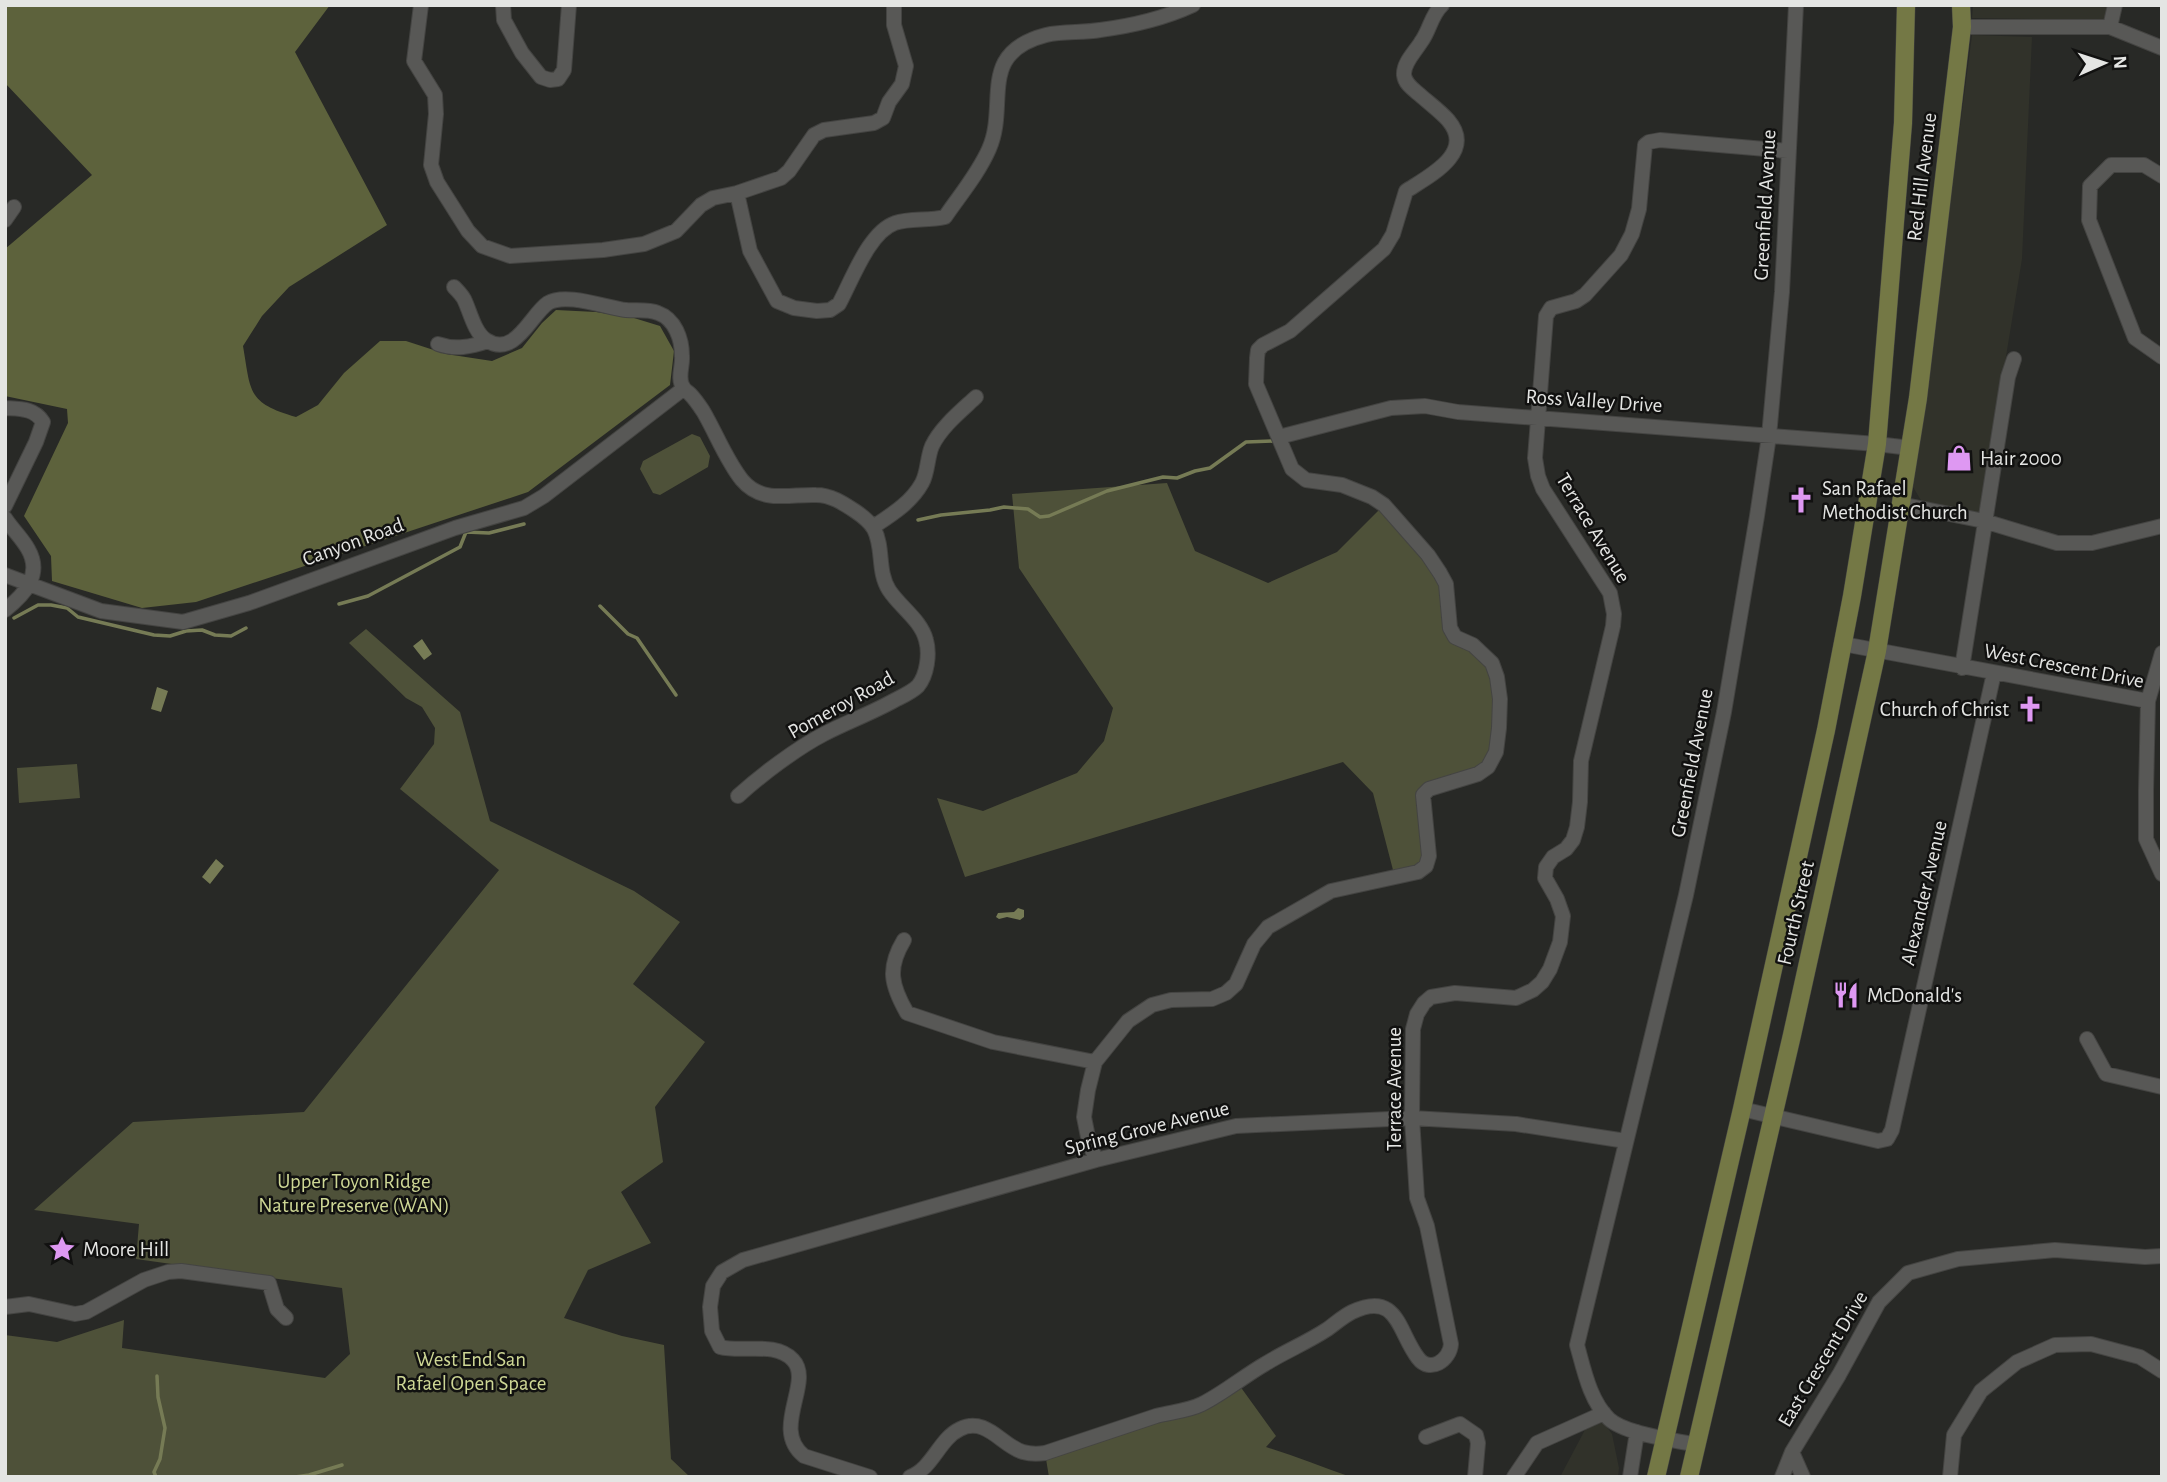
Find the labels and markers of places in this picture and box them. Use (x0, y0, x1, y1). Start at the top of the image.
shop icon: Hair 2000 (1944, 443, 1974, 473)
place label: Hair 2000 (1980, 448, 2062, 469)
place label: San Rafael Methodist Church (1822, 478, 1968, 523)
church icon: San Rafael Methodist Church (1786, 485, 1816, 515)
church icon: Church of Christ (2015, 694, 2045, 724)
place label: Church of Christ (1880, 699, 2009, 720)
restaurant icon: McDonald's (1831, 980, 1861, 1010)
place label: McDonald's (1867, 985, 1962, 1006)
place icon: Moore Hill (47, 1234, 77, 1264)
place label: Moore Hill (83, 1239, 169, 1260)

